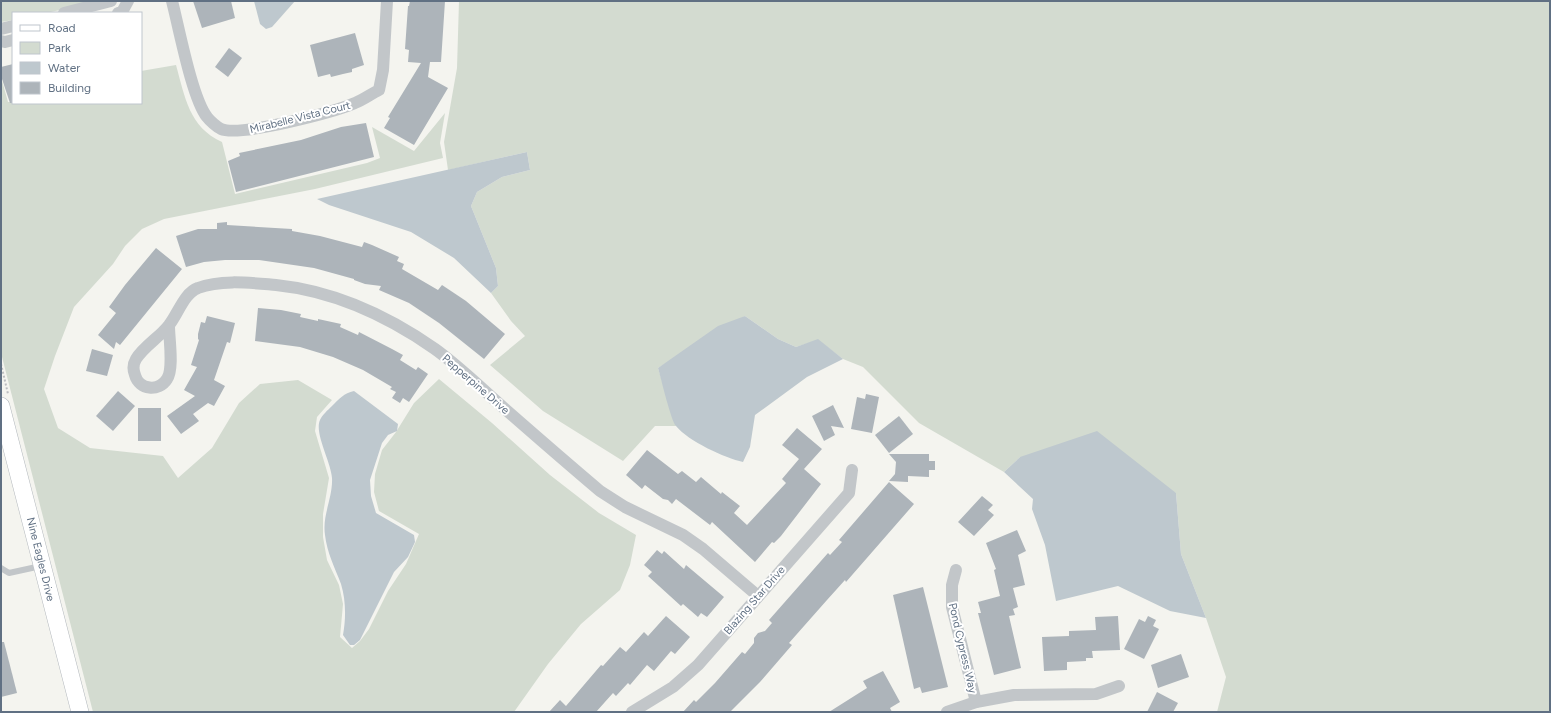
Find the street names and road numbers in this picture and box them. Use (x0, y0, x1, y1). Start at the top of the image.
street label: Mirabelle Vista Court (248, 99, 352, 136)
street label: Pepperpine Drive (440, 352, 512, 417)
street label: Nine Eagles Drive (24, 516, 57, 603)
street label: Blazing Star Drive (721, 563, 788, 637)
street label: Pond Cypress Way (946, 602, 979, 695)

